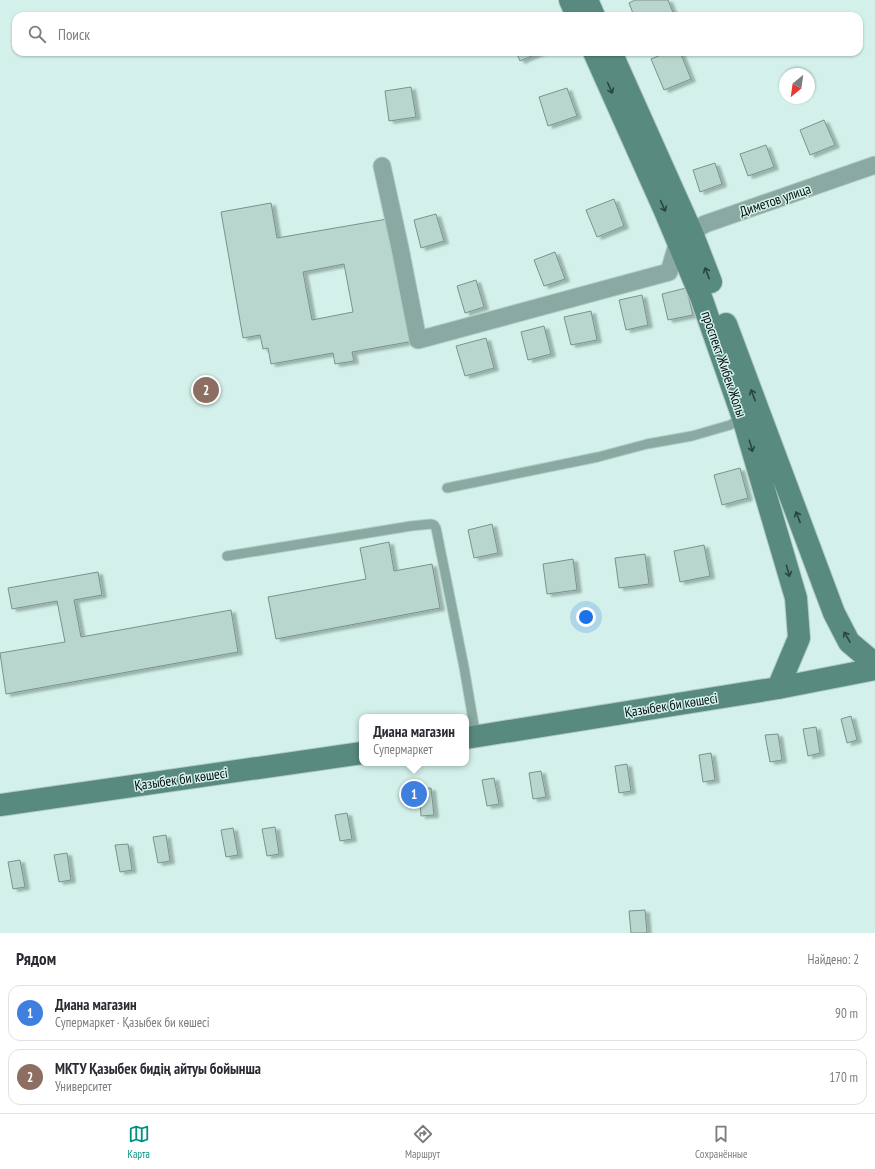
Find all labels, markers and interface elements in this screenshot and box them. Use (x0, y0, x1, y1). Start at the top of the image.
search box (12, 12, 863, 56)
icon: search (26, 23, 48, 45)
text: Поиск (58, 25, 90, 44)
north arrow (779, 68, 815, 104)
one-way arrow (606, 81, 614, 93)
street label: Диметов улица (737, 179, 813, 221)
one-way arrow (660, 200, 667, 212)
one-way arrow (703, 268, 711, 280)
street label: проспект Жибек Жолы (697, 309, 751, 419)
pin: 2 (193, 375, 219, 405)
one-way arrow (748, 389, 756, 401)
one-way arrow (748, 439, 755, 452)
one-way arrow (794, 511, 802, 523)
one-way arrow (785, 564, 792, 577)
your location (576, 607, 596, 627)
one-way arrow (843, 631, 850, 643)
street label: Қазыбек би көшесі (623, 689, 719, 721)
popup (359, 714, 469, 766)
text: Диана магазин (373, 722, 455, 741)
text: Супермаркет (373, 741, 433, 758)
street label: Қазыбек би көшесі (133, 764, 229, 794)
pin: 1 (401, 779, 427, 809)
text: Рядом (16, 948, 56, 970)
text: Найдено: 2 (808, 951, 859, 968)
text: Диана магазин (55, 995, 137, 1014)
text: 1 (27, 1005, 33, 1022)
text: 90 m (835, 1005, 858, 1022)
text: Супермаркет · Қазыбек би көшесі (55, 1014, 210, 1031)
text: МКТУ Қазыбек бидің айтуы бойынша (55, 1059, 261, 1078)
text: 2 (27, 1069, 33, 1086)
text: 170 m (829, 1069, 858, 1086)
text: Университет (55, 1078, 112, 1095)
tab: Карта (128, 1123, 150, 1161)
tab: Маршрут (405, 1123, 440, 1161)
tab: Сохранённые (695, 1123, 747, 1161)

